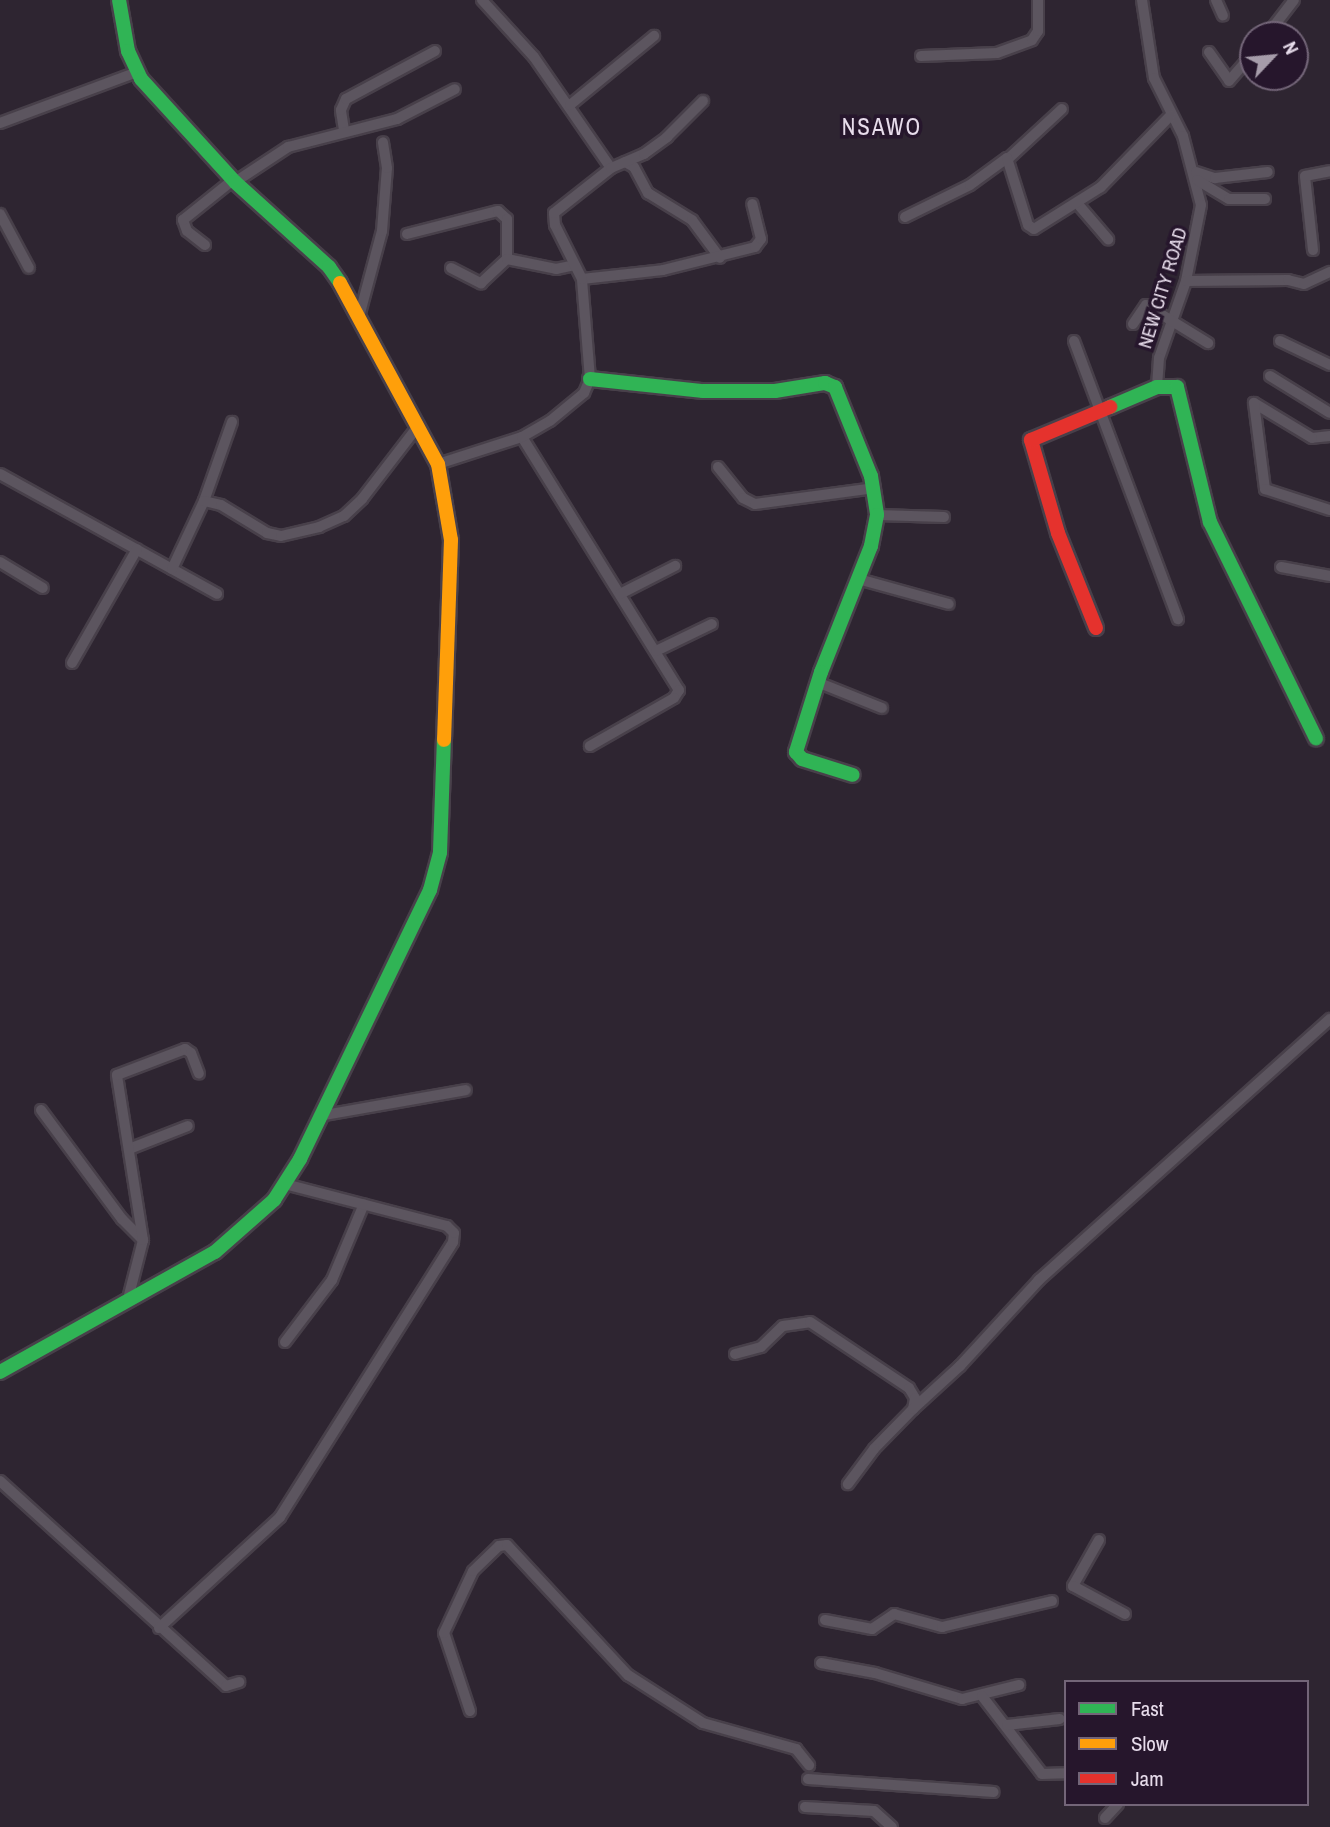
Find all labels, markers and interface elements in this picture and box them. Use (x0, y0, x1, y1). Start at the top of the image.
north arrow (1239, 21, 1309, 91)
text: N (1277, 37, 1305, 58)
district label: NSAWO (842, 113, 922, 141)
street label: NEW CITY ROAD (1134, 225, 1192, 351)
legend (1064, 1680, 1309, 1806)
text: Fast (1131, 1694, 1164, 1723)
text: Slow (1131, 1729, 1168, 1758)
text: Jam (1131, 1764, 1164, 1793)

